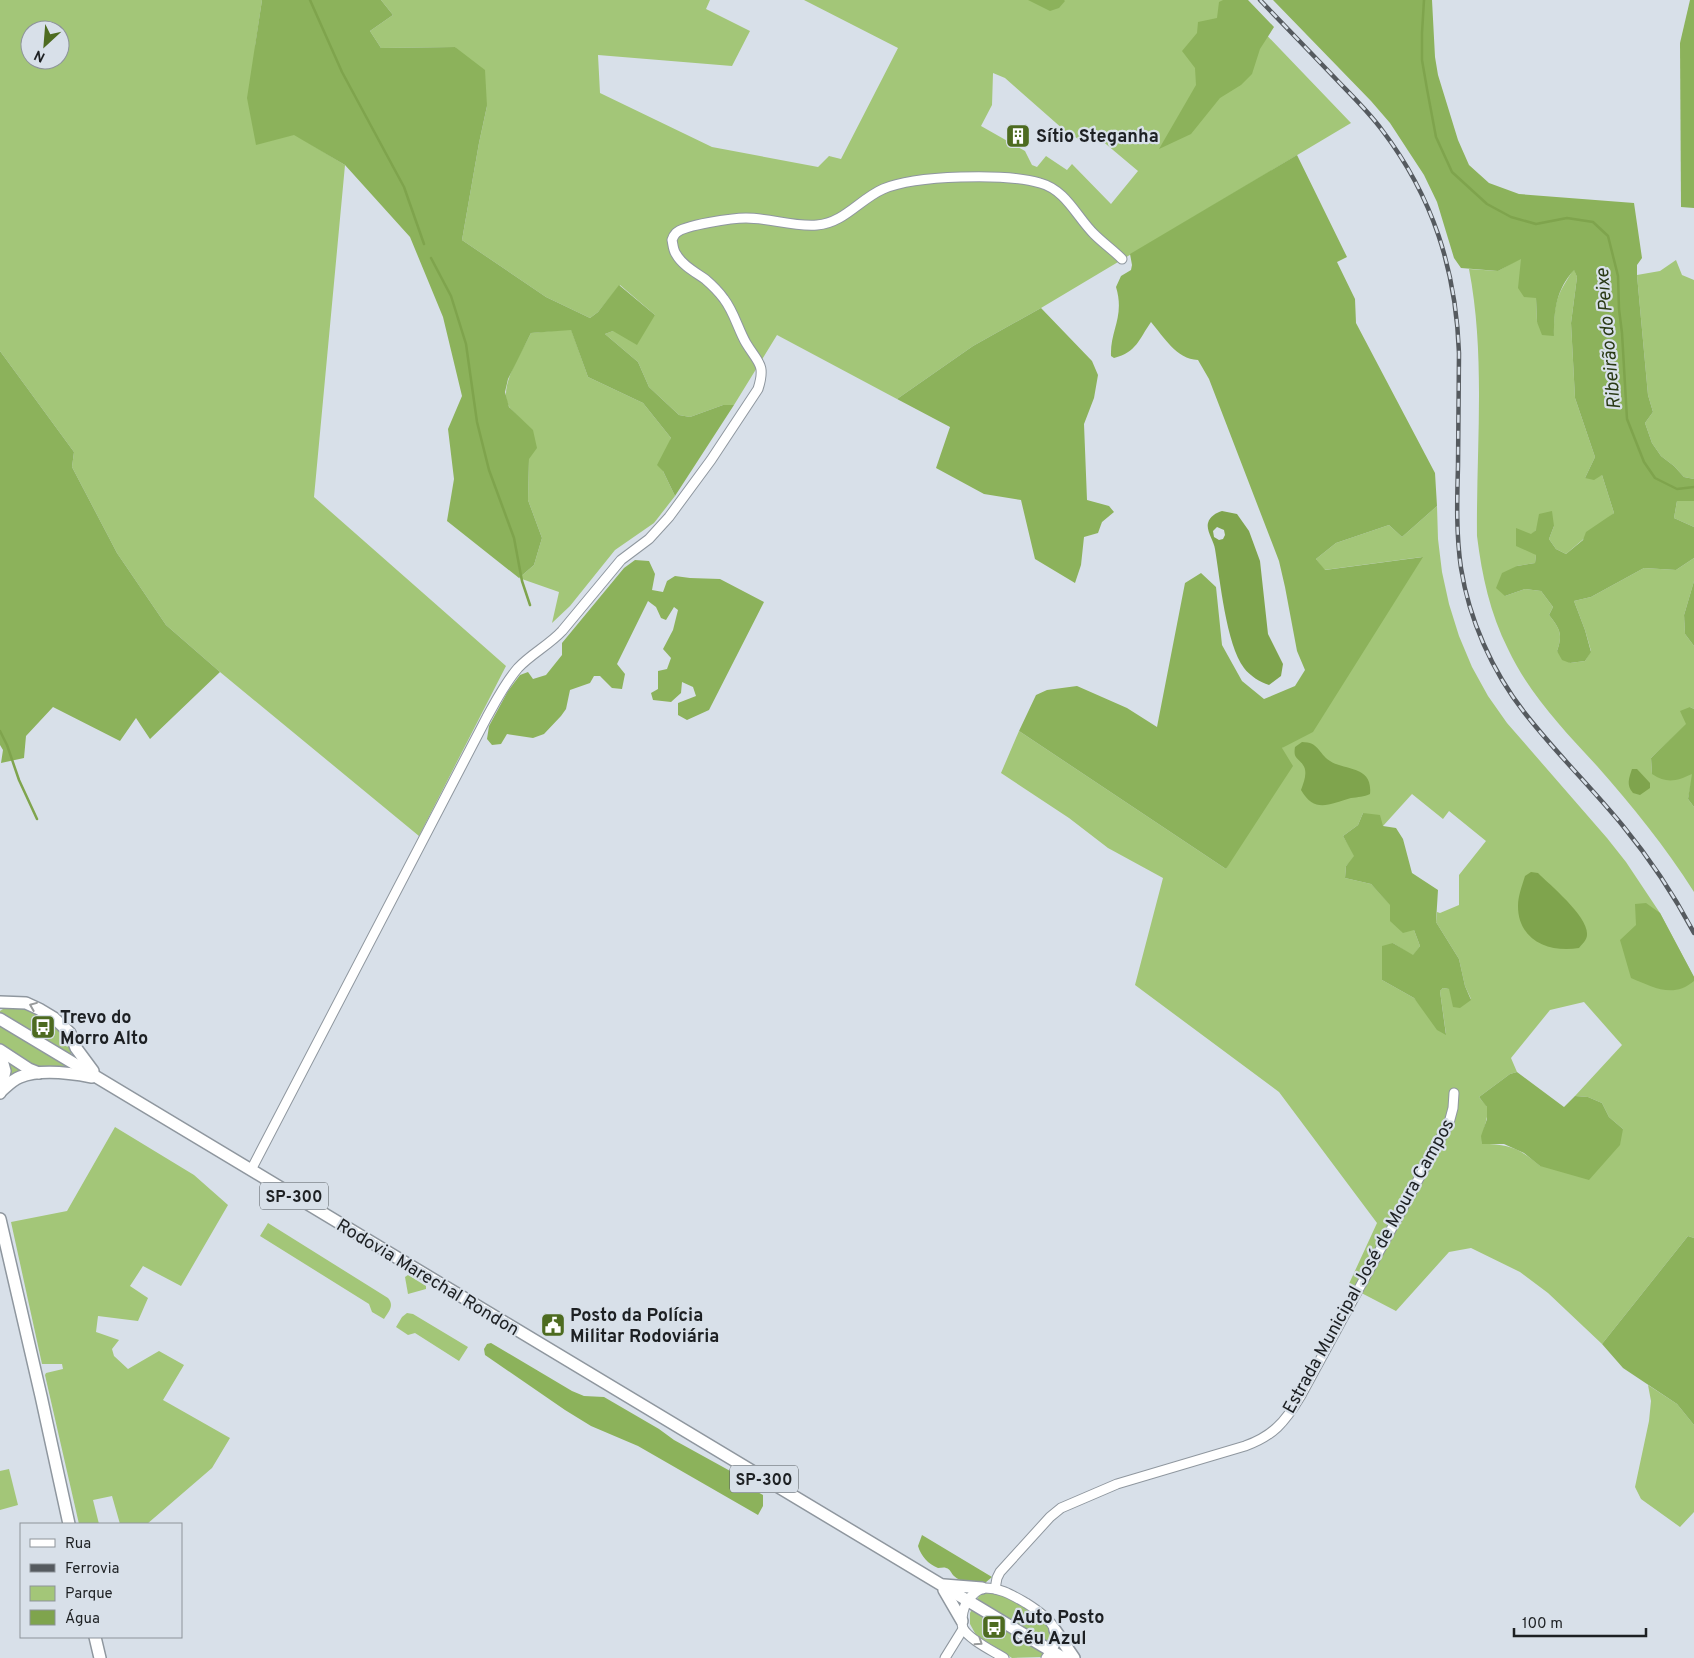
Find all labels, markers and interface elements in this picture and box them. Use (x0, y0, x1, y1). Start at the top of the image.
north arrow (20, 20, 70, 70)
text: N (32, 45, 48, 65)
building icon: Sítio Steganha (1005, 123, 1031, 149)
place label: Sítio Steganha (1036, 126, 1159, 149)
water label: Ribeirão do Peixe (1591, 267, 1627, 410)
one-way arrow (29, 1002, 38, 1013)
place label: Trevo do Morro Alto (60, 1007, 148, 1051)
bus stop icon: Trevo do Morro Alto (30, 1014, 56, 1040)
street label: Estrada Municipal José de Moura Campos (1278, 1115, 1460, 1418)
road number: SP-300 (260, 1182, 328, 1210)
street label: Rodovia Marechal Rondon (332, 1215, 523, 1342)
place label: Posto da Polícia Militar Rodoviária (570, 1305, 719, 1349)
public building icon: Posto da Polícia Militar Rodoviária (540, 1312, 566, 1338)
road number: SP-300 (730, 1466, 798, 1492)
legend (20, 1523, 182, 1638)
text: Rua (65, 1535, 91, 1554)
text: Ferrovia (65, 1560, 119, 1579)
text: Parque (65, 1585, 113, 1604)
scale bar (1514, 1606, 1646, 1638)
place label: Auto Posto Céu Azul (1012, 1607, 1104, 1651)
text: Água (65, 1609, 100, 1629)
bus stop icon: Auto Posto Céu Azul (981, 1614, 1007, 1640)
text: 100 m (1522, 1615, 1563, 1634)
one-way arrow (974, 1636, 983, 1646)

